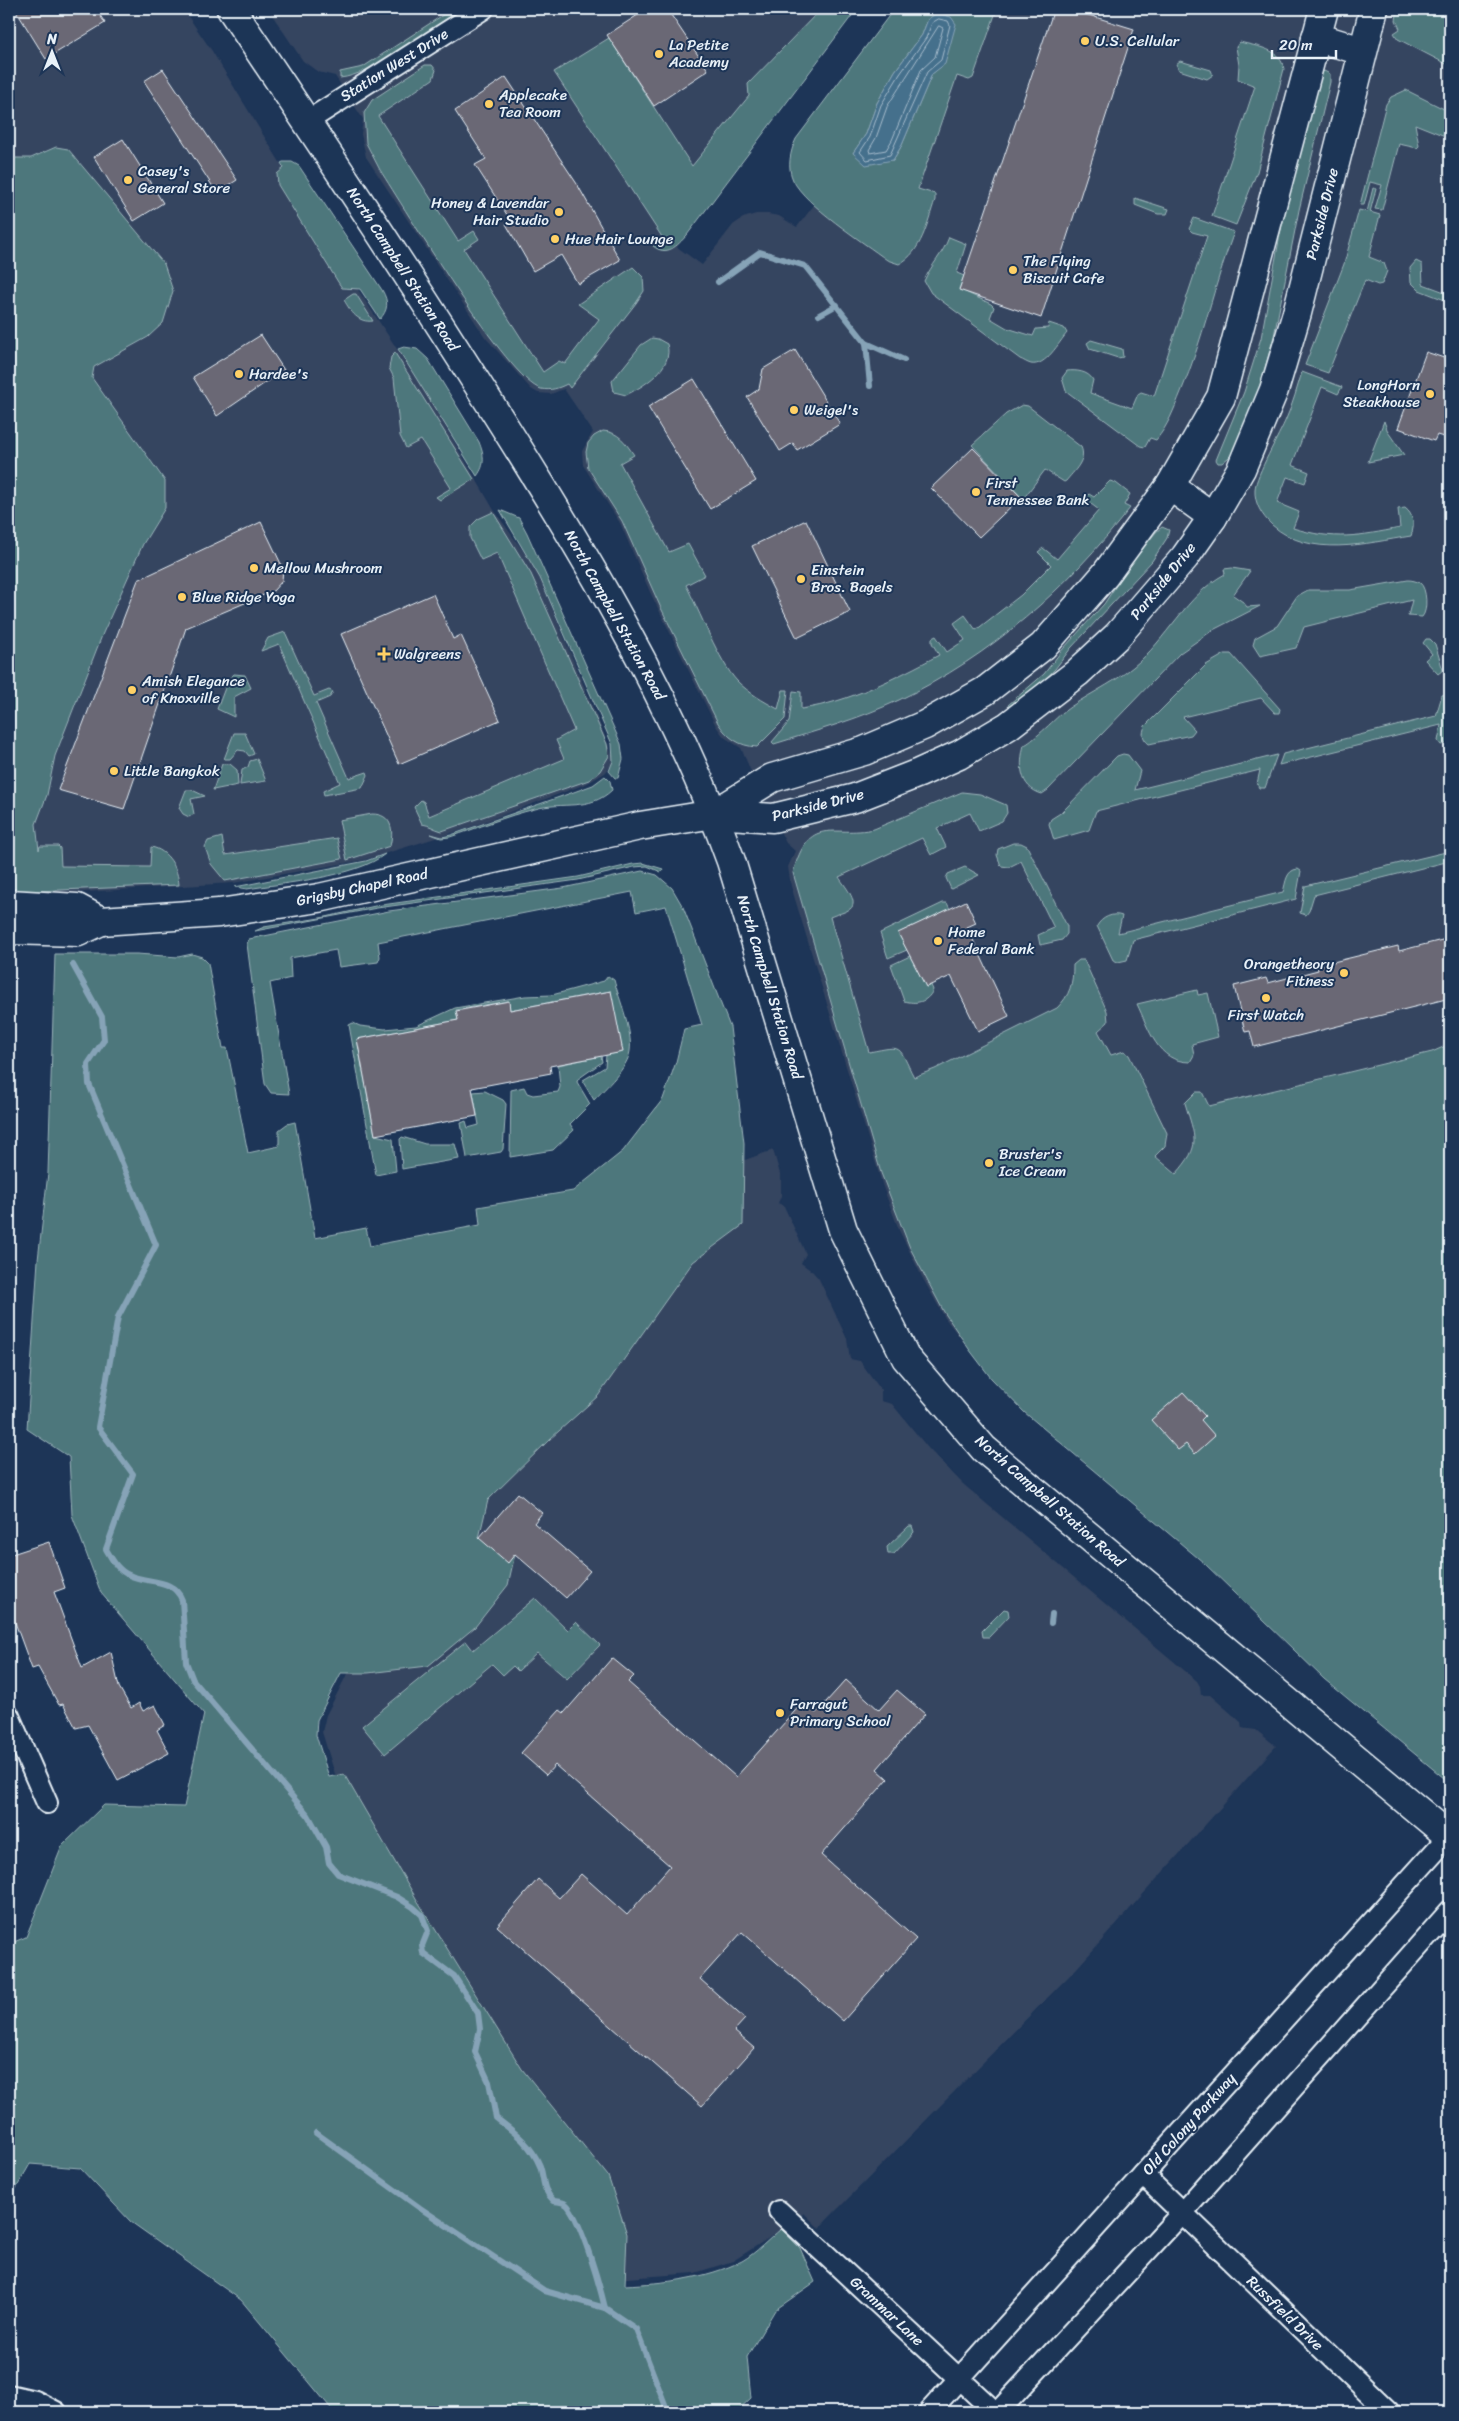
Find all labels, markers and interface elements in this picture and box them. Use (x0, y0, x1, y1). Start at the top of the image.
street label: Station West Drive (335, 21, 453, 109)
text: N (46, 27, 57, 52)
north arrow (28, 28, 78, 78)
place label: U.S. Cellular (1095, 28, 1180, 54)
scale bar (1272, 28, 1335, 60)
place label: La Petite Academy (668, 32, 729, 75)
text: 20 m (1279, 32, 1313, 58)
marker: U.S. Cellular (1079, 35, 1091, 47)
marker: La Petite Academy (653, 48, 665, 60)
place label: Applecake Tea Room (498, 82, 567, 125)
marker: Applecake Tea Room (483, 98, 495, 110)
place label: Casey's General Store (138, 158, 230, 201)
street label: Parkside Drive (1298, 165, 1346, 263)
marker: Casey's General Store (122, 174, 134, 186)
street label: North Campbell Station Road (340, 182, 467, 357)
place label: Honey & Lavendar Hair Studio (431, 190, 550, 233)
marker: Honey & Lavendar Hair Studio (553, 206, 565, 218)
place label: Hue Hair Lounge (565, 226, 674, 252)
marker: Hue Hair Lounge (549, 233, 561, 245)
place label: The Flying Biscuit Cafe (1023, 248, 1105, 291)
marker: The Flying Biscuit Cafe (1007, 264, 1019, 276)
place label: Hardee's (249, 361, 309, 387)
marker: Hardee's (233, 368, 245, 380)
place label: LongHorn Steakhouse (1343, 372, 1420, 415)
marker: LongHorn Steakhouse (1424, 388, 1436, 400)
place label: Weigel's (804, 397, 859, 423)
marker: Weigel's (788, 404, 800, 416)
place label: First Tennessee Bank (986, 470, 1090, 513)
marker: First Tennessee Bank (970, 486, 982, 498)
street label: North Campbell Station Road (557, 525, 673, 706)
street label: Parkside Drive (1123, 536, 1203, 626)
place label: Mellow Mushroom (264, 555, 383, 581)
place label: Einstein Bros. Bagels (811, 557, 893, 600)
marker: Mellow Mushroom (248, 562, 260, 574)
marker: Einstein Bros. Bagels (795, 573, 807, 585)
place label: Blue Ridge Yoga (192, 584, 295, 610)
marker: Blue Ridge Yoga (176, 591, 188, 603)
place label: Walgreens (394, 641, 461, 667)
marker: Walgreens (378, 648, 390, 660)
place label: Amish Elegance of Knoxville (141, 668, 245, 711)
marker: Amish Elegance of Knoxville (126, 684, 138, 696)
place label: Little Bangkok (124, 758, 220, 784)
marker: Little Bangkok (108, 765, 120, 777)
street label: Parkside Drive (769, 781, 867, 829)
street label: Grigsby Chapel Road (294, 860, 431, 914)
street label: North Campbell Station Road (730, 892, 811, 1084)
place label: Home Federal Bank (948, 919, 1034, 962)
marker: Home Federal Bank (932, 935, 944, 947)
place label: Orangetheory Fitness (1244, 951, 1334, 994)
marker: Orangetheory Fitness (1338, 967, 1350, 979)
marker: First Watch (1260, 992, 1272, 1004)
place label: First Watch (1228, 1002, 1304, 1028)
place label: Bruster's Ice Cream (998, 1141, 1066, 1184)
marker: Bruster's Ice Cream (983, 1157, 995, 1169)
street label: North Campbell Station Road (969, 1428, 1132, 1574)
place label: Farragut Primary School (790, 1691, 891, 1734)
marker: Farragut Primary School (774, 1707, 786, 1719)
street label: Old Colony Parkway (1136, 2066, 1243, 2181)
street label: Grammar Lane (844, 2269, 930, 2353)
street label: Russfield Drive (1240, 2269, 1330, 2357)

